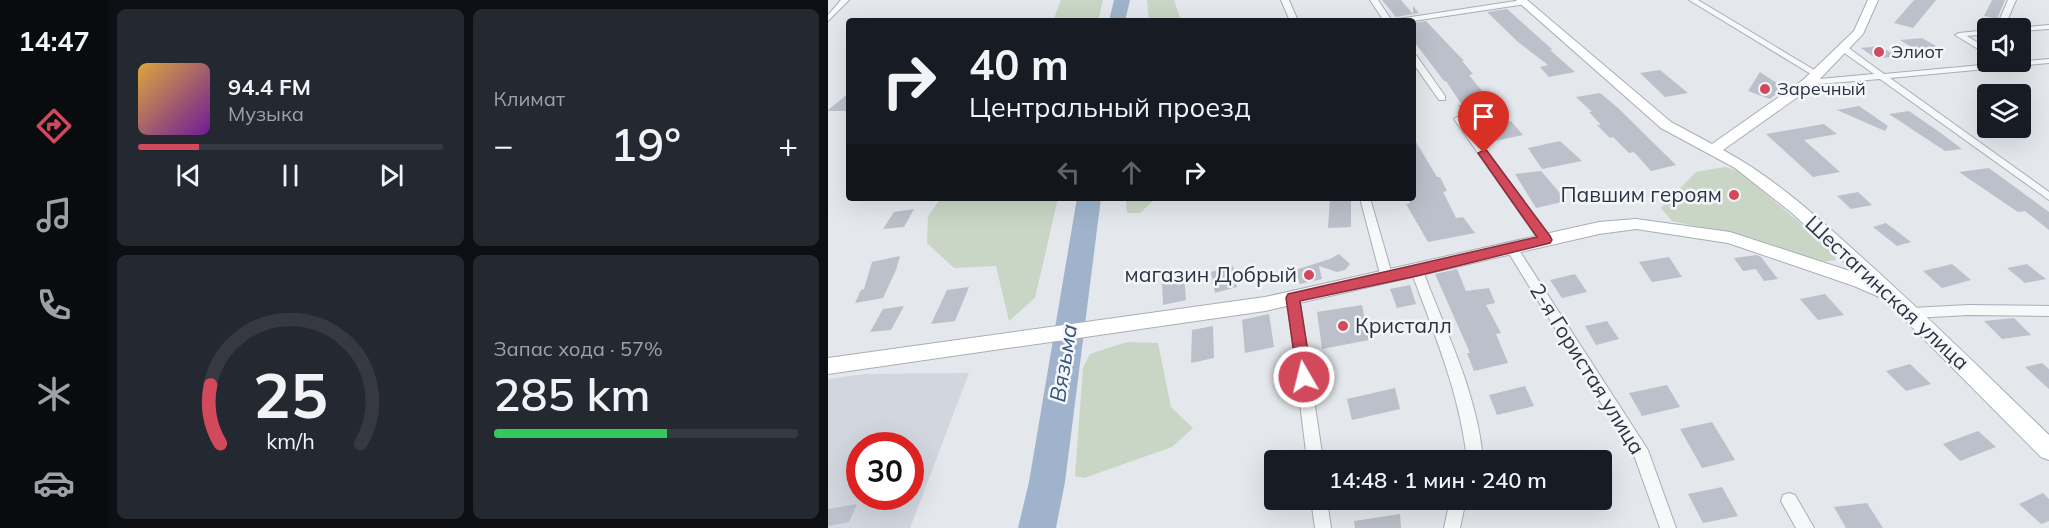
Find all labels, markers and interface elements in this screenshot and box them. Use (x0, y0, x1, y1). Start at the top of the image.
map controls (1977, 18, 2031, 138)
button: sound (1977, 18, 2031, 72)
text: 14:47 (18, 24, 90, 58)
text: 40 m (969, 38, 1069, 91)
place label: Элиот (1891, 40, 1944, 63)
icon: right (870, 42, 948, 120)
marker: Элиот (1872, 45, 1886, 59)
text: 94.4 FM (228, 73, 311, 101)
place label: Заречный (1777, 77, 1866, 100)
marker: Заречный (1758, 82, 1772, 96)
button: layers (1977, 84, 2031, 138)
text: Климат (494, 86, 565, 111)
text: Центральный проезд (969, 90, 1251, 124)
pin (1458, 91, 1509, 153)
icon: arrive (1467, 100, 1500, 133)
text: Музыка (228, 101, 304, 126)
icon: directions (33, 105, 75, 147)
text: 19° (610, 116, 681, 172)
text: − (494, 124, 513, 165)
text: + (778, 124, 798, 165)
icon: left (1052, 156, 1085, 189)
icon: ahead (1115, 156, 1148, 189)
icon: right (1178, 156, 1211, 189)
icon: previous (172, 159, 205, 192)
icon: pause (274, 159, 307, 192)
icon: next (375, 159, 408, 192)
place label: Павшим героям (1560, 181, 1722, 207)
marker: Павшим героям (1727, 188, 1741, 202)
icon: music (33, 194, 75, 236)
street label: Шестагинская улица (1800, 210, 1975, 375)
place label: магазин Добрый (1125, 261, 1297, 287)
marker: магазин Добрый (1302, 268, 1316, 282)
street label: 2-я Гористая улица (1525, 278, 1651, 459)
icon: phone (33, 284, 75, 326)
place label: Кристалл (1355, 312, 1452, 338)
marker: Кристалл (1336, 319, 1350, 333)
water label: Вязьма (1043, 322, 1083, 404)
text: Запас хода · 57% (494, 336, 663, 361)
position arrow (1272, 345, 1336, 409)
text: 25 (253, 355, 328, 434)
text: 285 km (494, 366, 650, 422)
icon: climate (33, 373, 75, 415)
text: km/h (266, 427, 314, 454)
speed limit sign: 30 (846, 432, 924, 510)
icon: car (33, 462, 75, 504)
text: 14:48 · 1 мин · 240 m (1329, 466, 1547, 494)

